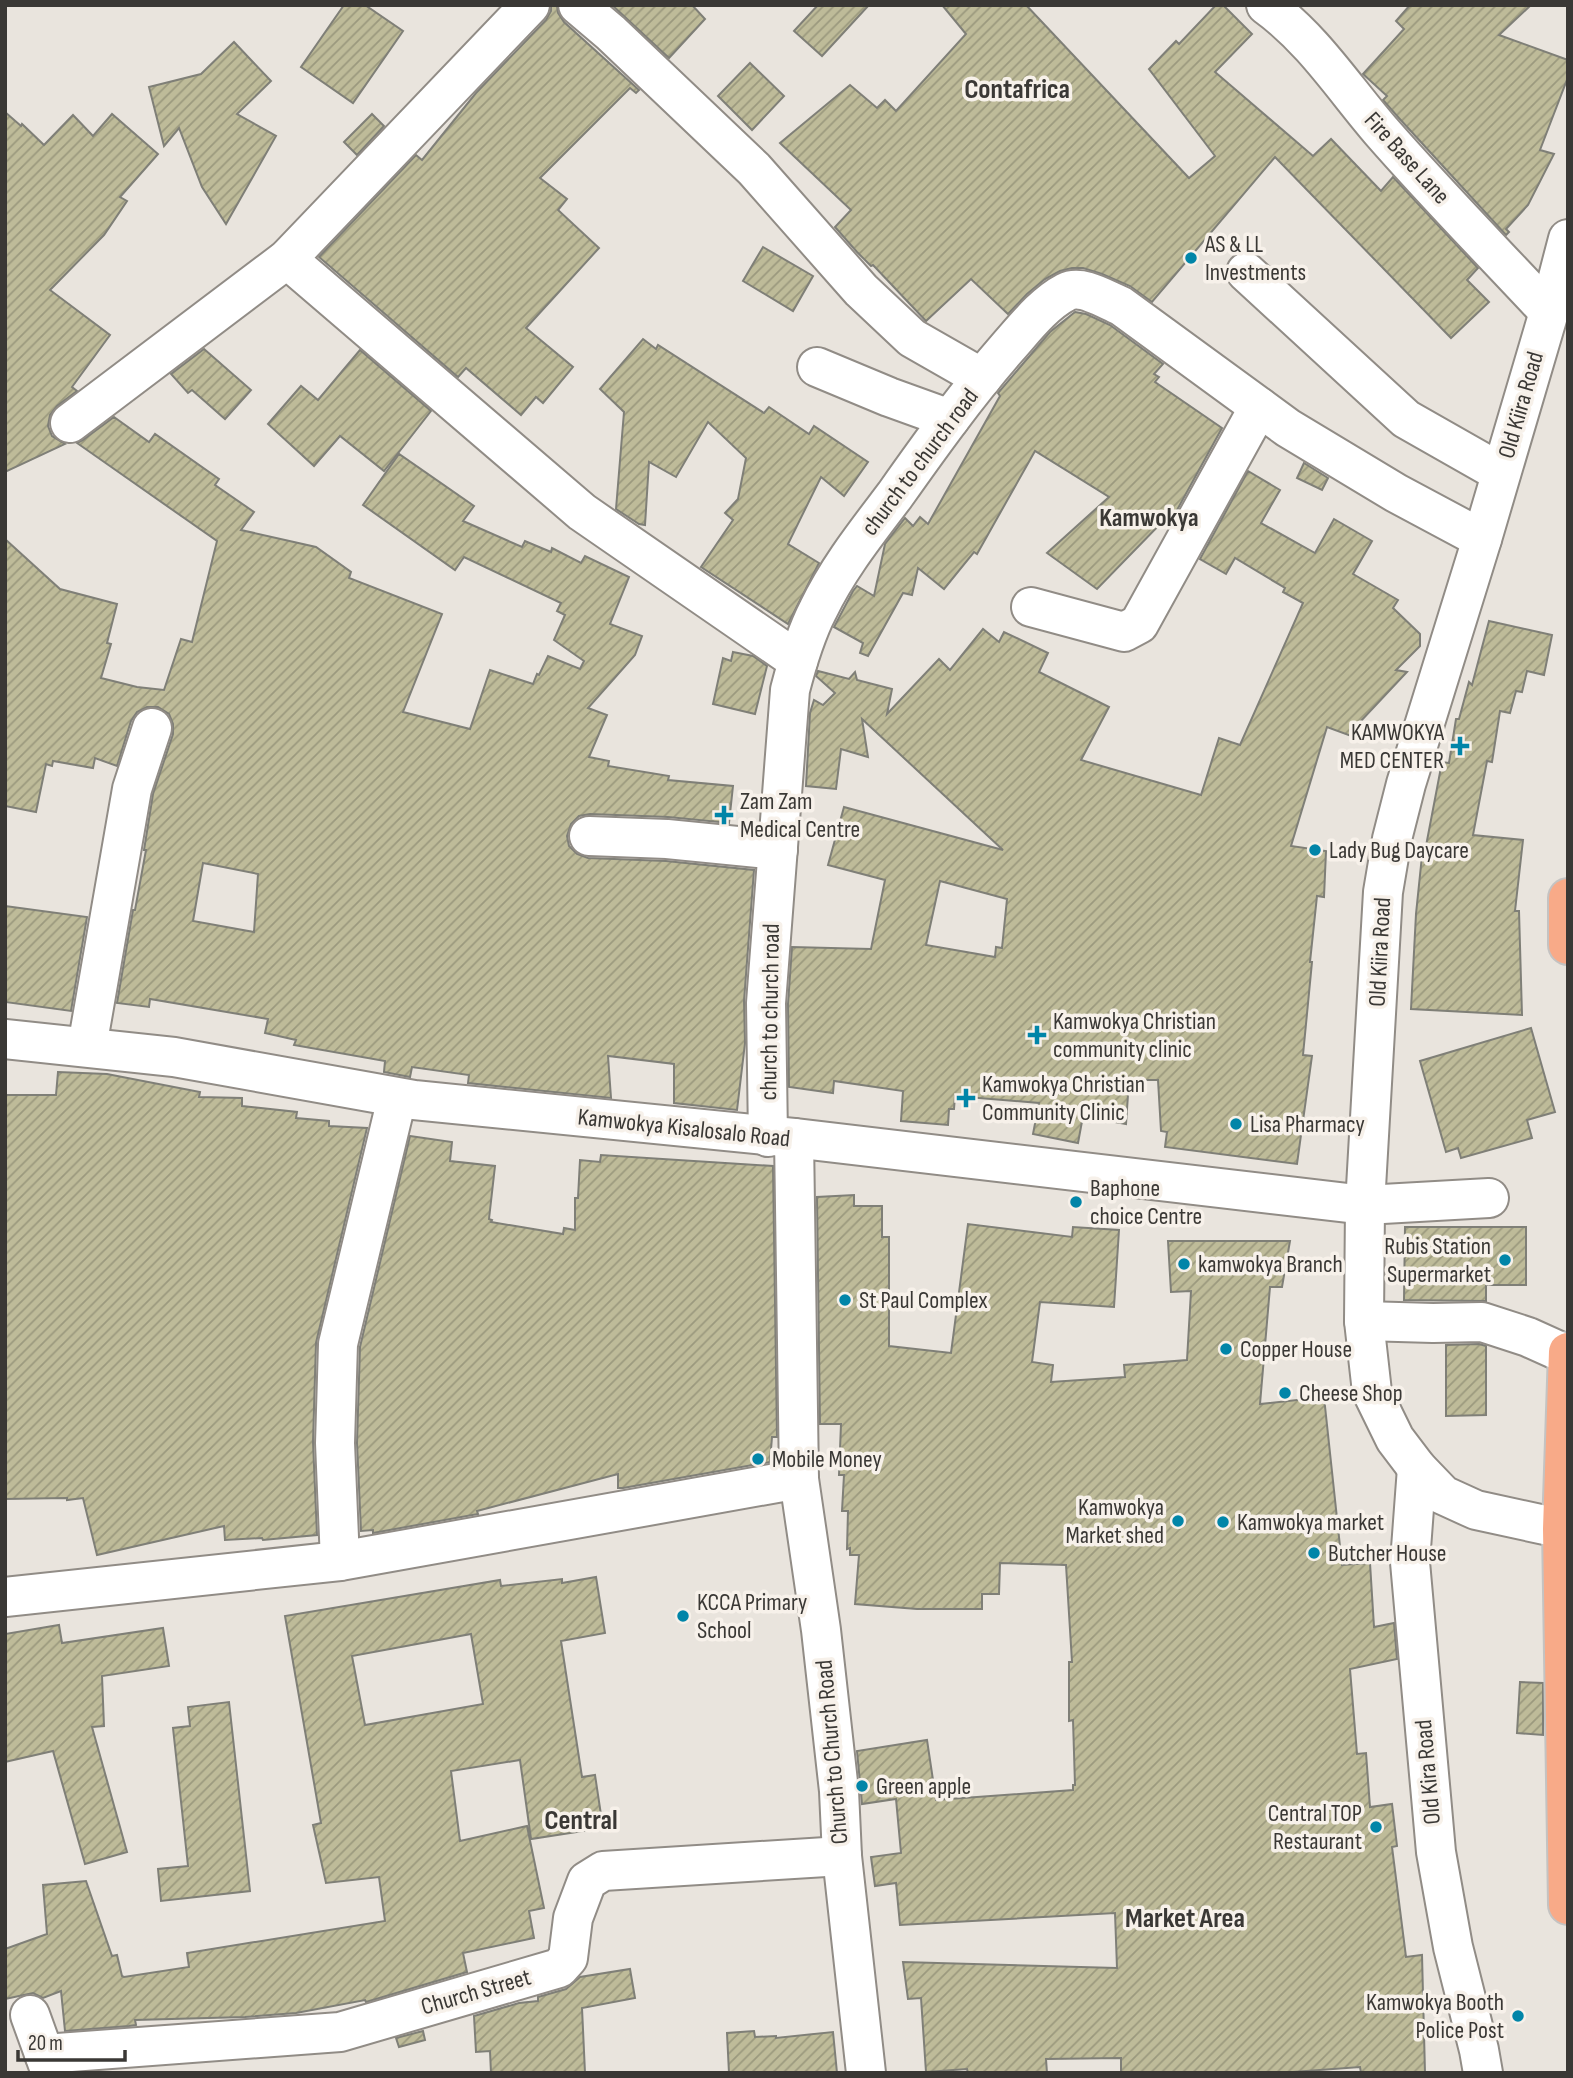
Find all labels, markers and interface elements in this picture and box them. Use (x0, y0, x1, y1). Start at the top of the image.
district label: Contafrica (964, 73, 1070, 106)
street label: Fire Base Lane (1358, 106, 1456, 210)
place label: AS & LL Investments (1204, 230, 1306, 287)
marker: AS & LL Investments (1183, 250, 1199, 266)
street label: Old Kiira Road (1492, 348, 1550, 462)
street label: church to church road (855, 383, 985, 541)
district label: Kamwokya (1099, 503, 1199, 534)
place label: KAMWOKYA MED CENTER (1340, 718, 1445, 775)
marker: KAMWOKYA MED CENTER (1450, 736, 1470, 756)
place label: Zam Zam Medical Centre (740, 787, 860, 844)
marker: Zam Zam Medical Centre (714, 805, 734, 825)
place label: Lady Bug Daycare (1329, 836, 1469, 865)
marker: Lady Bug Daycare (1307, 842, 1323, 858)
street label: Old Kiira Road (1363, 897, 1397, 1007)
street label: church to church road (754, 923, 786, 1101)
place label: Kamwokya Christian community clinic (1053, 1007, 1216, 1064)
marker: Kamwokya Christian community clinic (1027, 1025, 1047, 1045)
place label: Kamwokya Christian Community Clinic (982, 1070, 1145, 1127)
marker: Kamwokya Christian Community Clinic (956, 1088, 976, 1108)
street label: Kamwokya Kisalosalo Road (576, 1102, 792, 1154)
place label: Lisa Pharmacy (1250, 1110, 1365, 1139)
marker: Lisa Pharmacy (1228, 1116, 1244, 1132)
place label: Baphone choice Centre (1090, 1174, 1202, 1231)
marker: Baphone choice Centre (1068, 1194, 1084, 1210)
place label: Rubis Station Supermarket (1384, 1232, 1491, 1289)
place label: kamwokya Branch (1198, 1250, 1343, 1279)
marker: Rubis Station Supermarket (1497, 1252, 1513, 1268)
marker: kamwokya Branch (1176, 1256, 1192, 1272)
place label: St Paul Complex (859, 1286, 987, 1315)
marker: St Paul Complex (837, 1292, 853, 1308)
place label: Copper House (1240, 1335, 1352, 1364)
marker: Copper House (1218, 1341, 1234, 1357)
place label: Cheese Shop (1299, 1379, 1403, 1408)
marker: Cheese Shop (1277, 1385, 1293, 1401)
place label: Mobile Money (772, 1445, 882, 1474)
marker: Mobile Money (750, 1451, 766, 1467)
place label: Kamwokya Market shed (1066, 1493, 1164, 1550)
place label: Kamwokya market (1237, 1508, 1384, 1537)
marker: Kamwokya Market shed (1170, 1513, 1186, 1529)
marker: Kamwokya market (1215, 1514, 1231, 1530)
place label: Butcher House (1328, 1539, 1447, 1568)
marker: Butcher House (1306, 1545, 1322, 1561)
place label: KCCA Primary School (697, 1588, 807, 1645)
marker: KCCA Primary School (675, 1608, 691, 1624)
street label: Church to Church Road (809, 1659, 855, 1845)
street label: Old Kira Road (1409, 1718, 1447, 1826)
place label: Green apple (876, 1772, 971, 1801)
marker: Green apple (854, 1778, 870, 1794)
place label: Central TOP Restaurant (1268, 1799, 1362, 1856)
district label: Central (544, 1804, 618, 1837)
marker: Central TOP Restaurant (1368, 1819, 1384, 1835)
district label: Market Area (1125, 1902, 1245, 1935)
street label: Church Street (418, 1963, 534, 2021)
place label: Kamwokya Booth Police Post (1366, 1988, 1504, 2045)
marker: Kamwokya Booth Police Post (1510, 2008, 1526, 2024)
scale bar (18, 2018, 124, 2062)
text: 20 m (28, 2031, 63, 2056)

